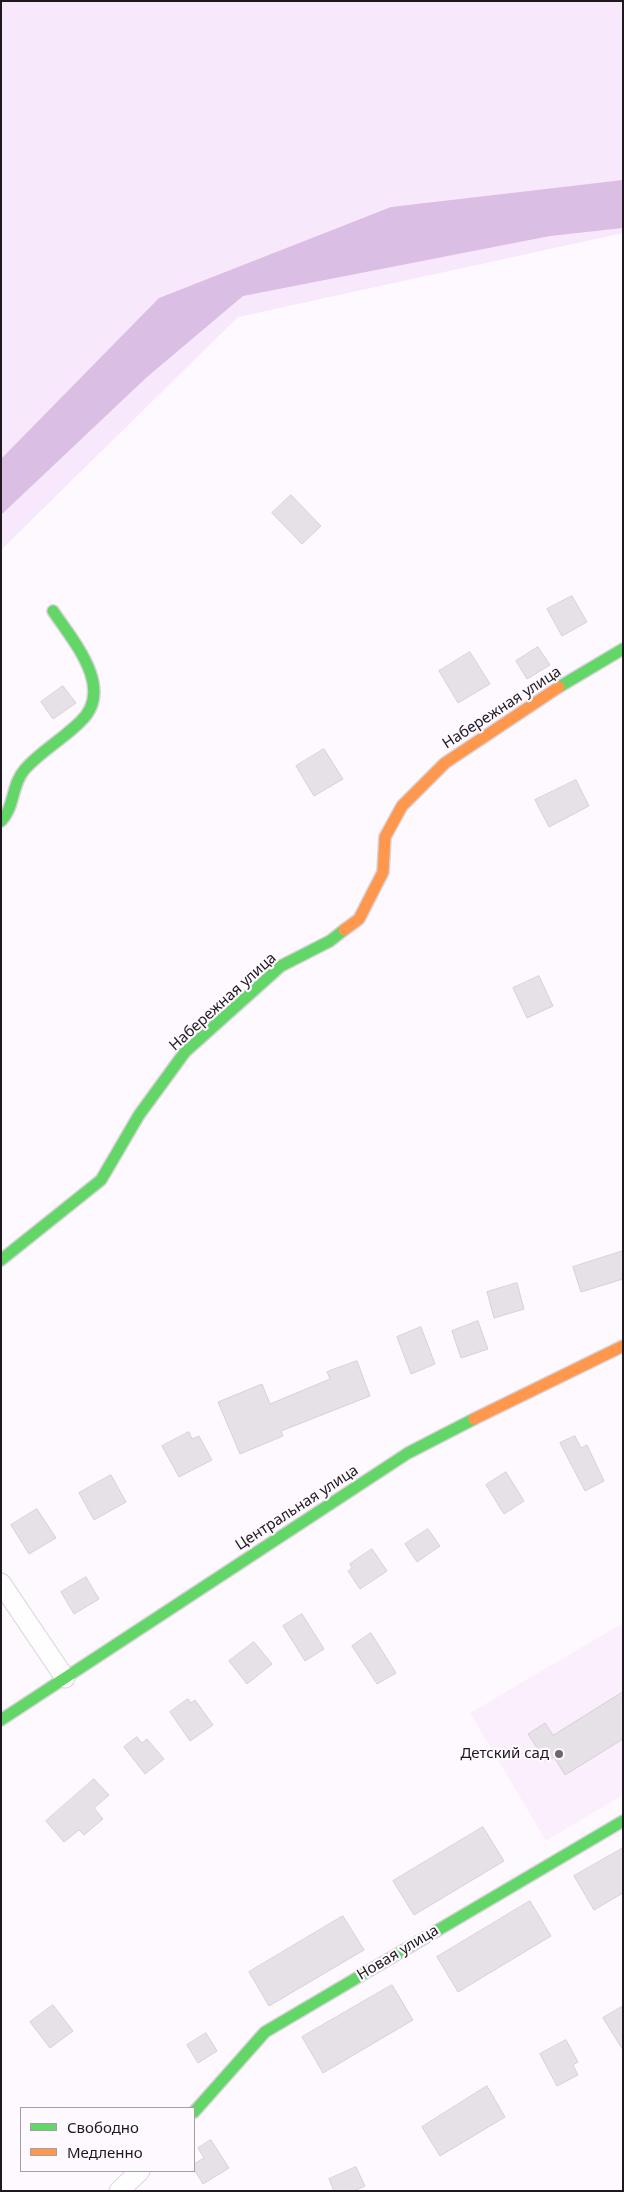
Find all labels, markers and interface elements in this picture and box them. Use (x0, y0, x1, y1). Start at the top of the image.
street label: Набережная улица (439, 663, 565, 753)
street label: Набережная улица (166, 949, 280, 1055)
street label: Центральная улица (232, 1462, 362, 1554)
place label: Детский сад (460, 1745, 549, 1763)
marker: Детский сад (553, 1748, 565, 1760)
street label: Новая улица (354, 1922, 442, 1984)
legend (20, 2107, 195, 2172)
text: Свободно (67, 2117, 139, 2137)
text: Медленно (67, 2142, 143, 2162)

